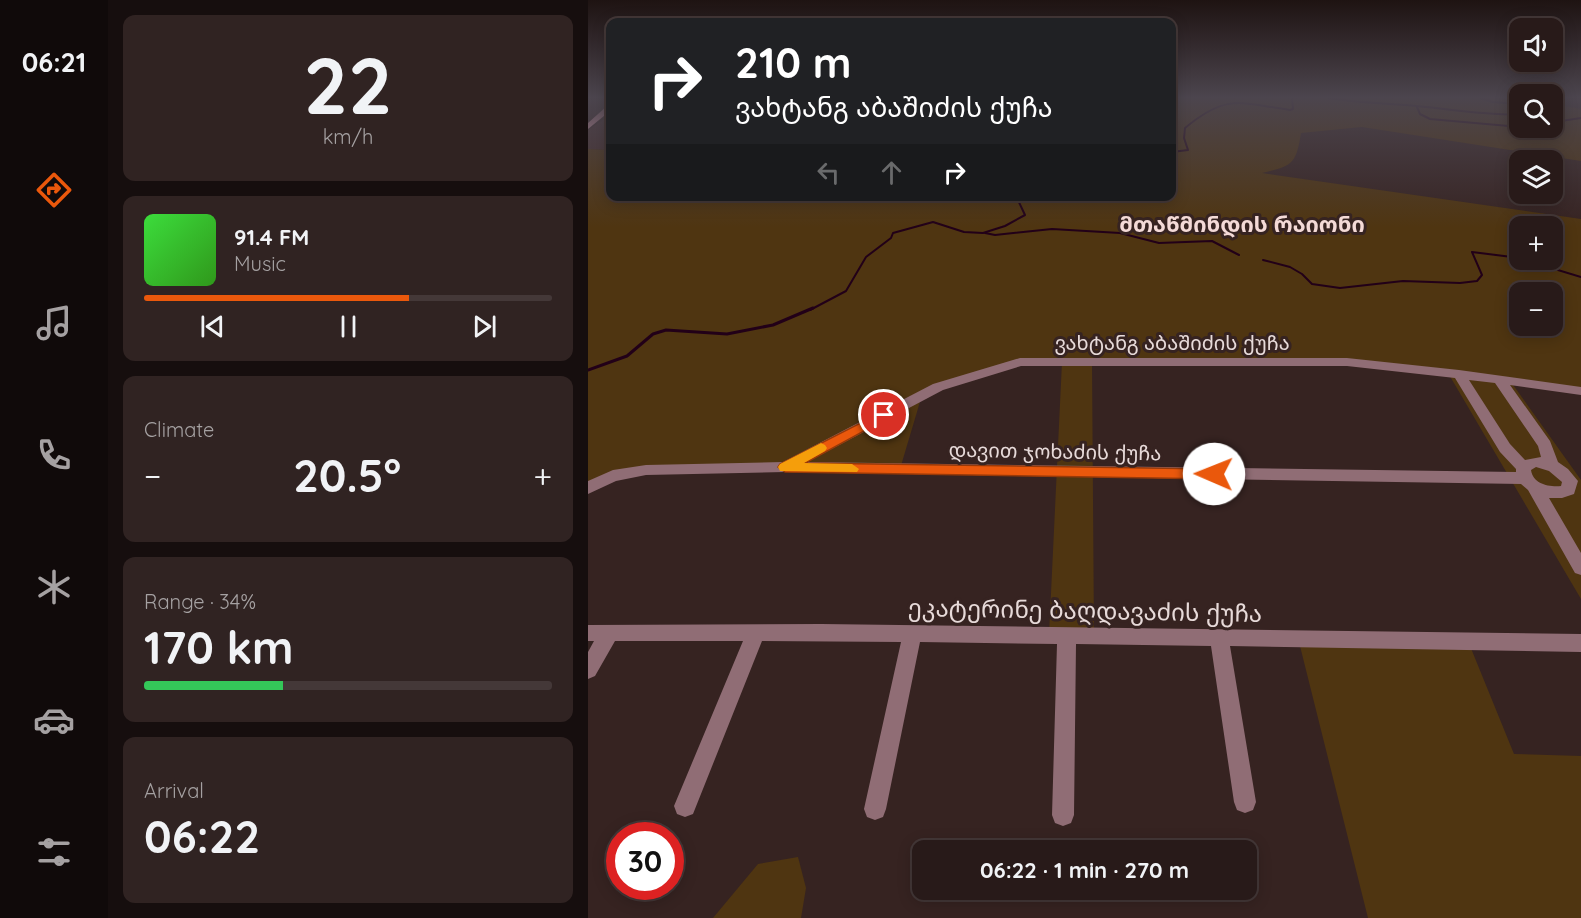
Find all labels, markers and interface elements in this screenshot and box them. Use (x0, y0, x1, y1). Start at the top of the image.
map controls (1509, 18, 1563, 336)
button: sound (1509, 18, 1563, 72)
text: 22 (304, 36, 392, 134)
text: 210 m (735, 36, 852, 89)
icon: right (636, 42, 714, 120)
text: 06:21 (22, 45, 86, 79)
button: search (1509, 84, 1563, 138)
text: ვახტანგ აბაშიძის ქუჩა (735, 90, 1053, 124)
text: km/h (323, 124, 373, 149)
button: layers (1509, 150, 1563, 204)
icon: left (812, 156, 845, 189)
icon: ahead (875, 156, 908, 189)
icon: right (938, 156, 971, 189)
icon: directions (33, 169, 75, 211)
district label: მთაწმინდის რაიონი (1119, 210, 1365, 238)
button: + (1509, 216, 1563, 270)
text: 91.4 FM (234, 223, 309, 251)
text: Music (234, 251, 286, 276)
button: − (1509, 282, 1563, 336)
icon: music (33, 302, 75, 344)
icon: previous (196, 310, 229, 343)
icon: pause (332, 310, 365, 343)
icon: next (468, 310, 501, 343)
street label: ვახტანგ აბაშიძის ქუჩა (1054, 330, 1290, 355)
pin (858, 389, 909, 440)
icon: arrive (867, 398, 900, 431)
text: Climate (144, 417, 214, 442)
icon: phone (33, 434, 75, 476)
street label: დავით ჯოხაძის ქუჩა (949, 437, 1161, 466)
position arrow (1182, 442, 1246, 506)
text: 20.5° (293, 447, 401, 503)
text: − (144, 455, 161, 496)
text: + (533, 455, 552, 496)
icon: climate (33, 566, 75, 608)
text: Range · 34% (144, 589, 256, 614)
street label: ეკატერინე ბაღდავაძის ქუჩა (908, 592, 1262, 629)
text: 170 km (144, 619, 294, 675)
icon: car (33, 699, 75, 741)
text: Arrival (144, 778, 204, 803)
text: 06:22 (144, 808, 260, 864)
speed limit sign: 30 (606, 822, 684, 900)
icon: filters (33, 831, 75, 873)
text: 06:22 · 1 min · 270 m (980, 856, 1189, 884)

